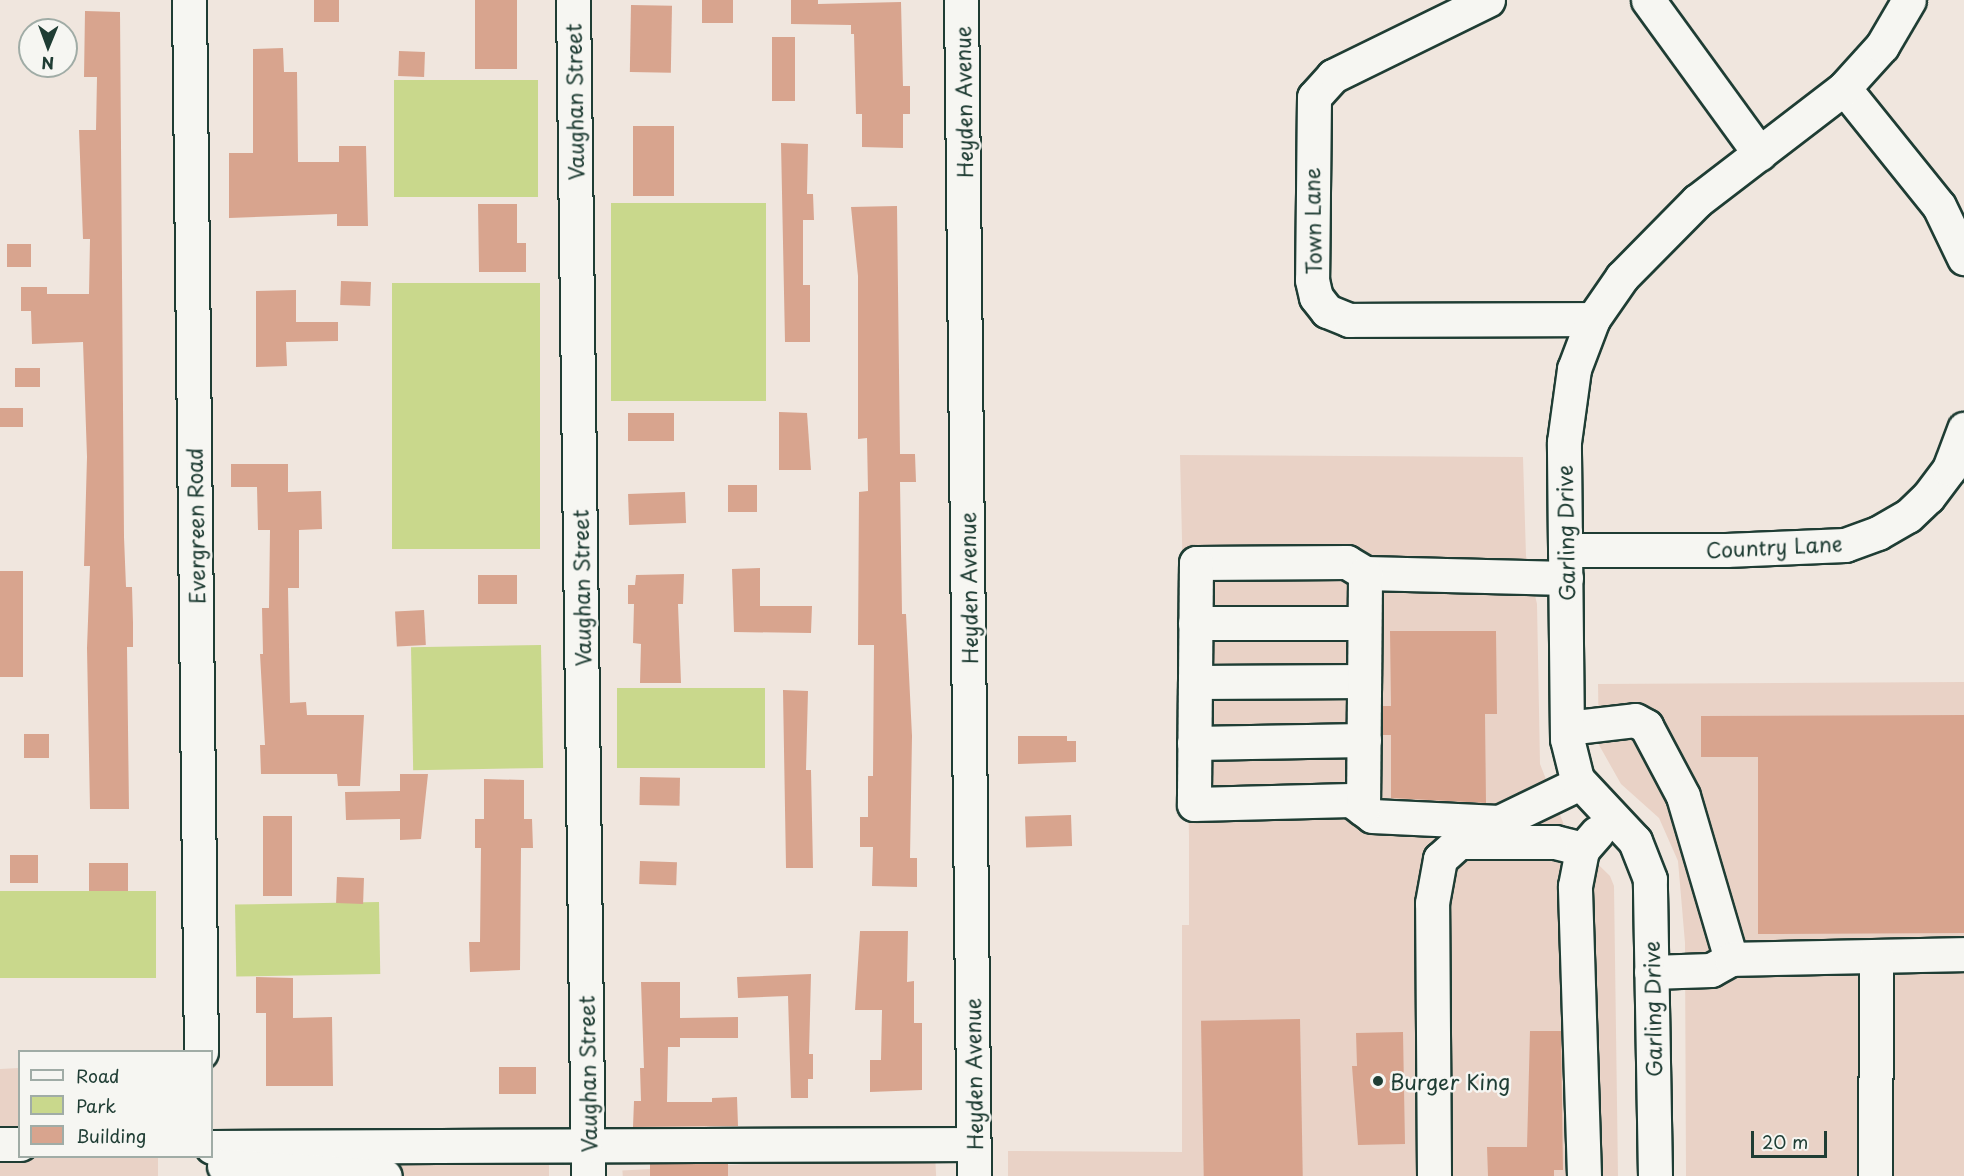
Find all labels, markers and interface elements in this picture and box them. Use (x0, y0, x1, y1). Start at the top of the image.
north arrow (18, 18, 78, 78)
street label: Vaughan Street (560, 24, 588, 180)
street label: Heyden Avenue (949, 25, 977, 179)
text: N (41, 52, 54, 76)
street label: Town Lane (1298, 168, 1326, 274)
street label: Evergreen Road (181, 447, 209, 605)
street label: Garling Drive (1551, 465, 1579, 601)
street label: Vaughan Street (567, 510, 595, 666)
street label: Heyden Avenue (954, 511, 982, 665)
street label: Country Lane (1704, 530, 1844, 562)
street label: Garling Drive (1638, 941, 1666, 1077)
street label: Vaughan Street (573, 996, 601, 1152)
street label: Heyden Avenue (959, 997, 987, 1151)
legend (18, 1050, 213, 1158)
text: Road (76, 1062, 120, 1089)
place label: Burger King (1390, 1068, 1509, 1094)
marker: Burger King (1371, 1074, 1385, 1088)
text: Park (76, 1092, 116, 1119)
scale bar (1754, 1119, 1830, 1157)
text: Building (76, 1122, 146, 1149)
text: 20 m (1762, 1128, 1808, 1155)

